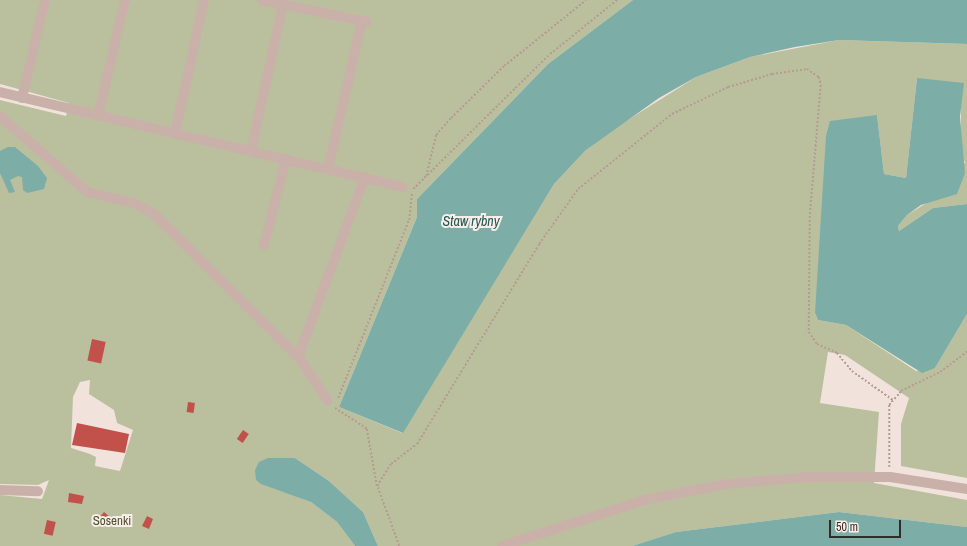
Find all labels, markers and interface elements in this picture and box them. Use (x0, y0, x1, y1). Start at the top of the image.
water label: Staw rybny (443, 213, 499, 229)
scale bar (831, 512, 903, 538)
park label: Sosenki (93, 513, 131, 529)
text: 50 m (836, 519, 858, 535)

